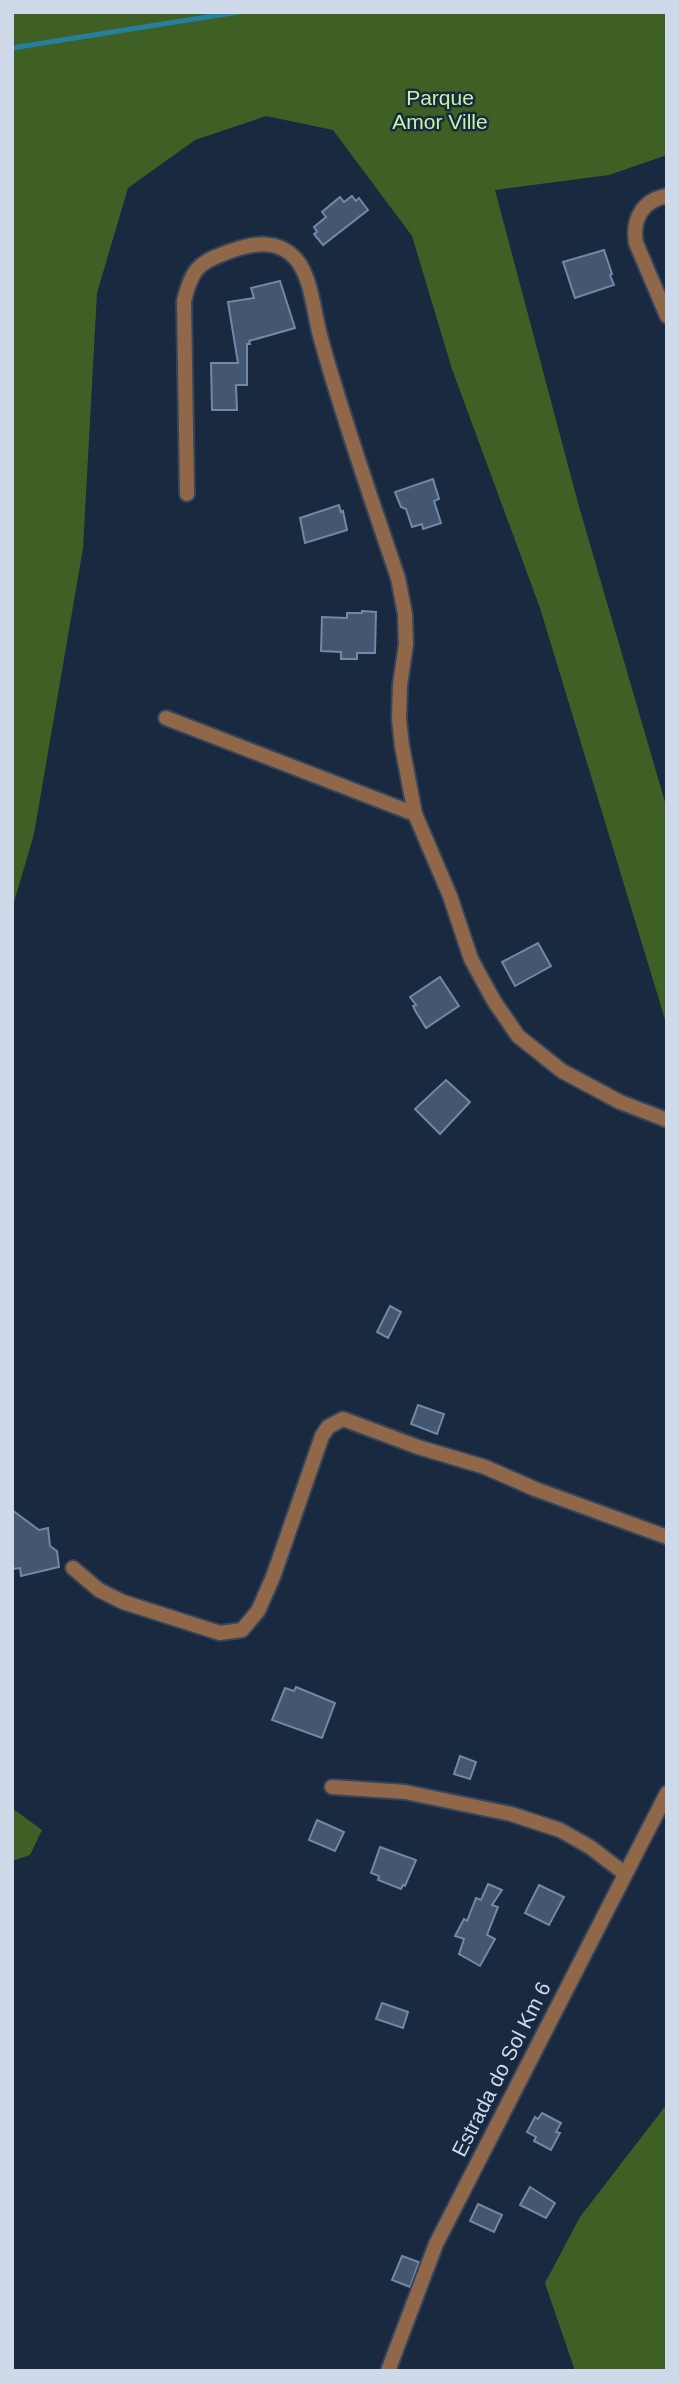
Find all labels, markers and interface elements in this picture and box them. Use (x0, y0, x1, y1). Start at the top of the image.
park label: Parque Amor Ville (392, 86, 488, 133)
street label: Estrada do Sol Km 6 (447, 1978, 555, 2160)

